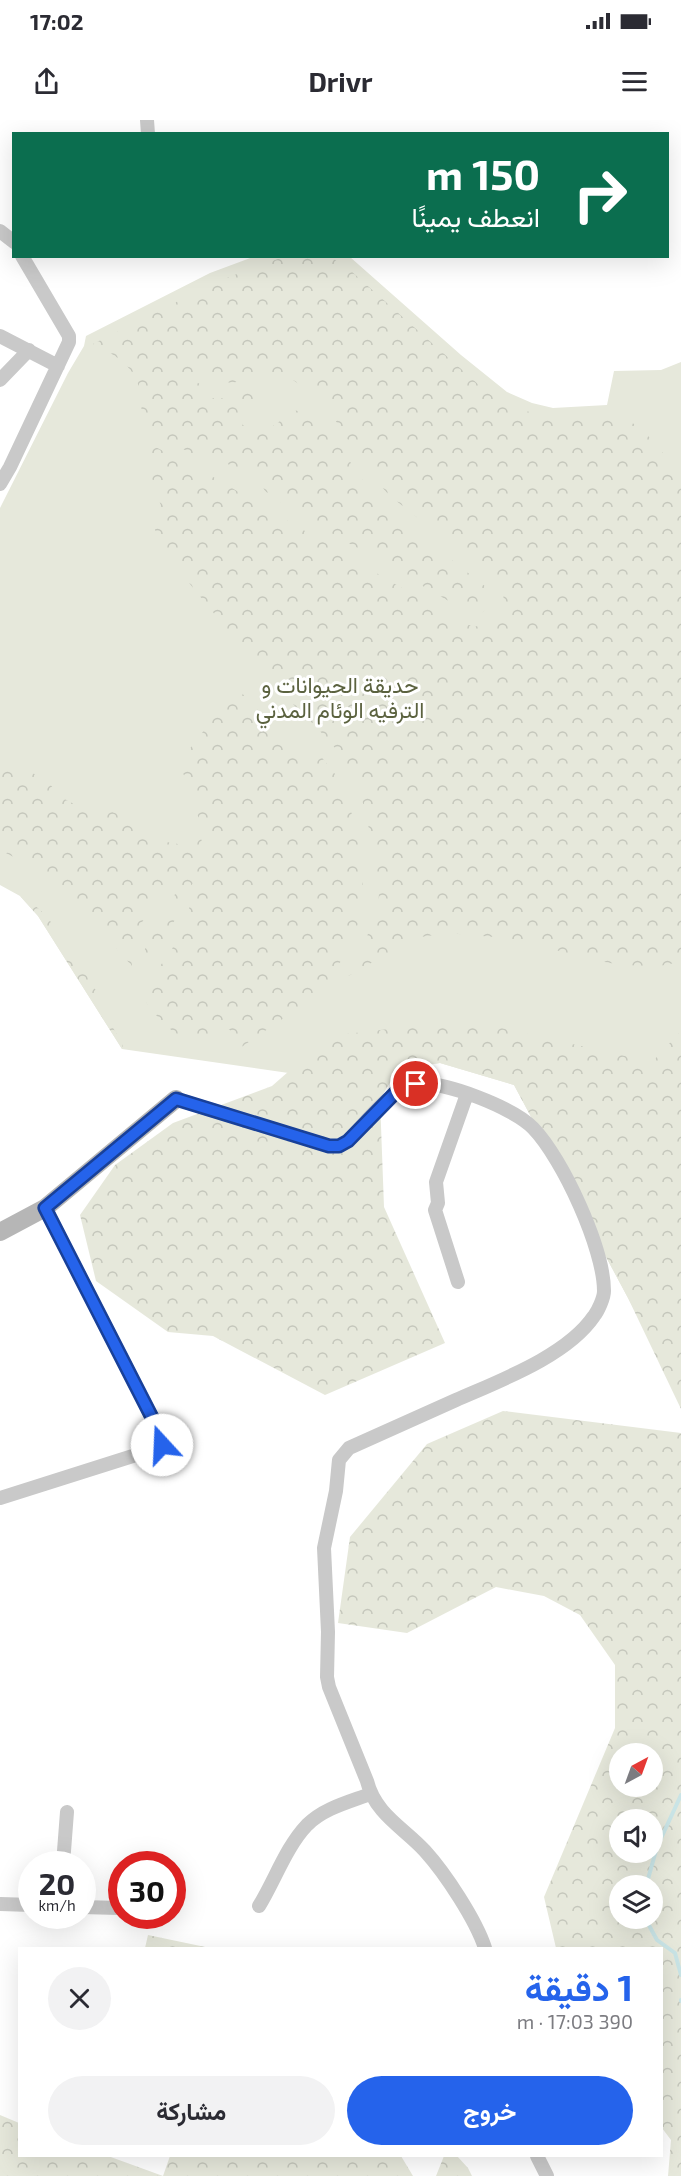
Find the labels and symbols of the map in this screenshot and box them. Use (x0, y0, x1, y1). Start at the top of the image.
park label: حديقة الحيوانات و الترفيه الوئام المدني (256, 671, 424, 729)
pin (390, 1058, 441, 1109)
position arrow (130, 1413, 194, 1477)
north arrow (609, 1743, 663, 1797)
speed limit sign: 30 (108, 1851, 186, 1929)

